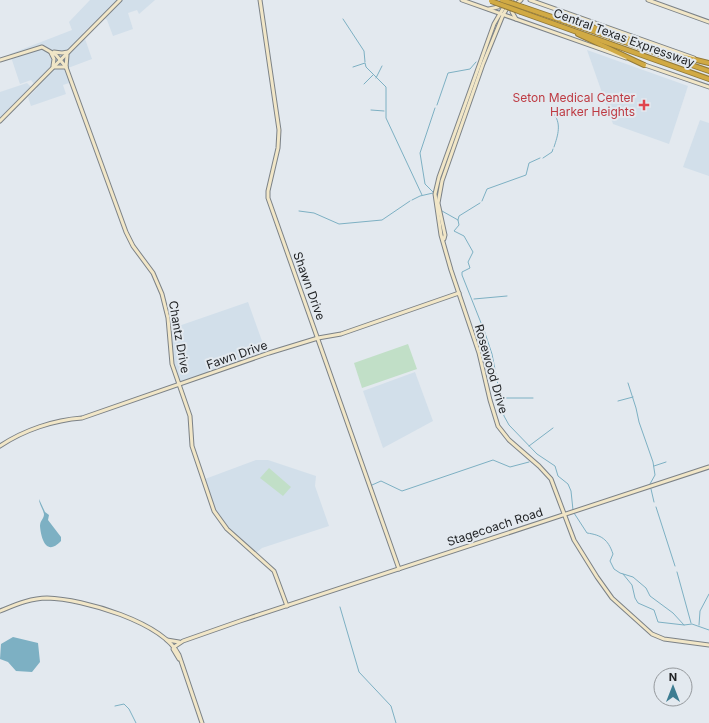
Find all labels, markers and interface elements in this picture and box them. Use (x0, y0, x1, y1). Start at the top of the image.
street label: Central Texas Expressway (552, 5, 697, 70)
place label: Seton Medical Center Harker Heights (513, 90, 635, 119)
marker: Seton Medical Center Harker Heights (638, 99, 650, 111)
street label: Shawn Drive (290, 250, 329, 322)
street label: Chantz Drive (166, 299, 193, 374)
street label: Rosewood Drive (472, 322, 511, 415)
street label: Fawn Drive (204, 337, 269, 372)
street label: Stagecoach Road (445, 504, 545, 549)
north arrow (653, 667, 693, 707)
text: N (669, 670, 677, 684)

